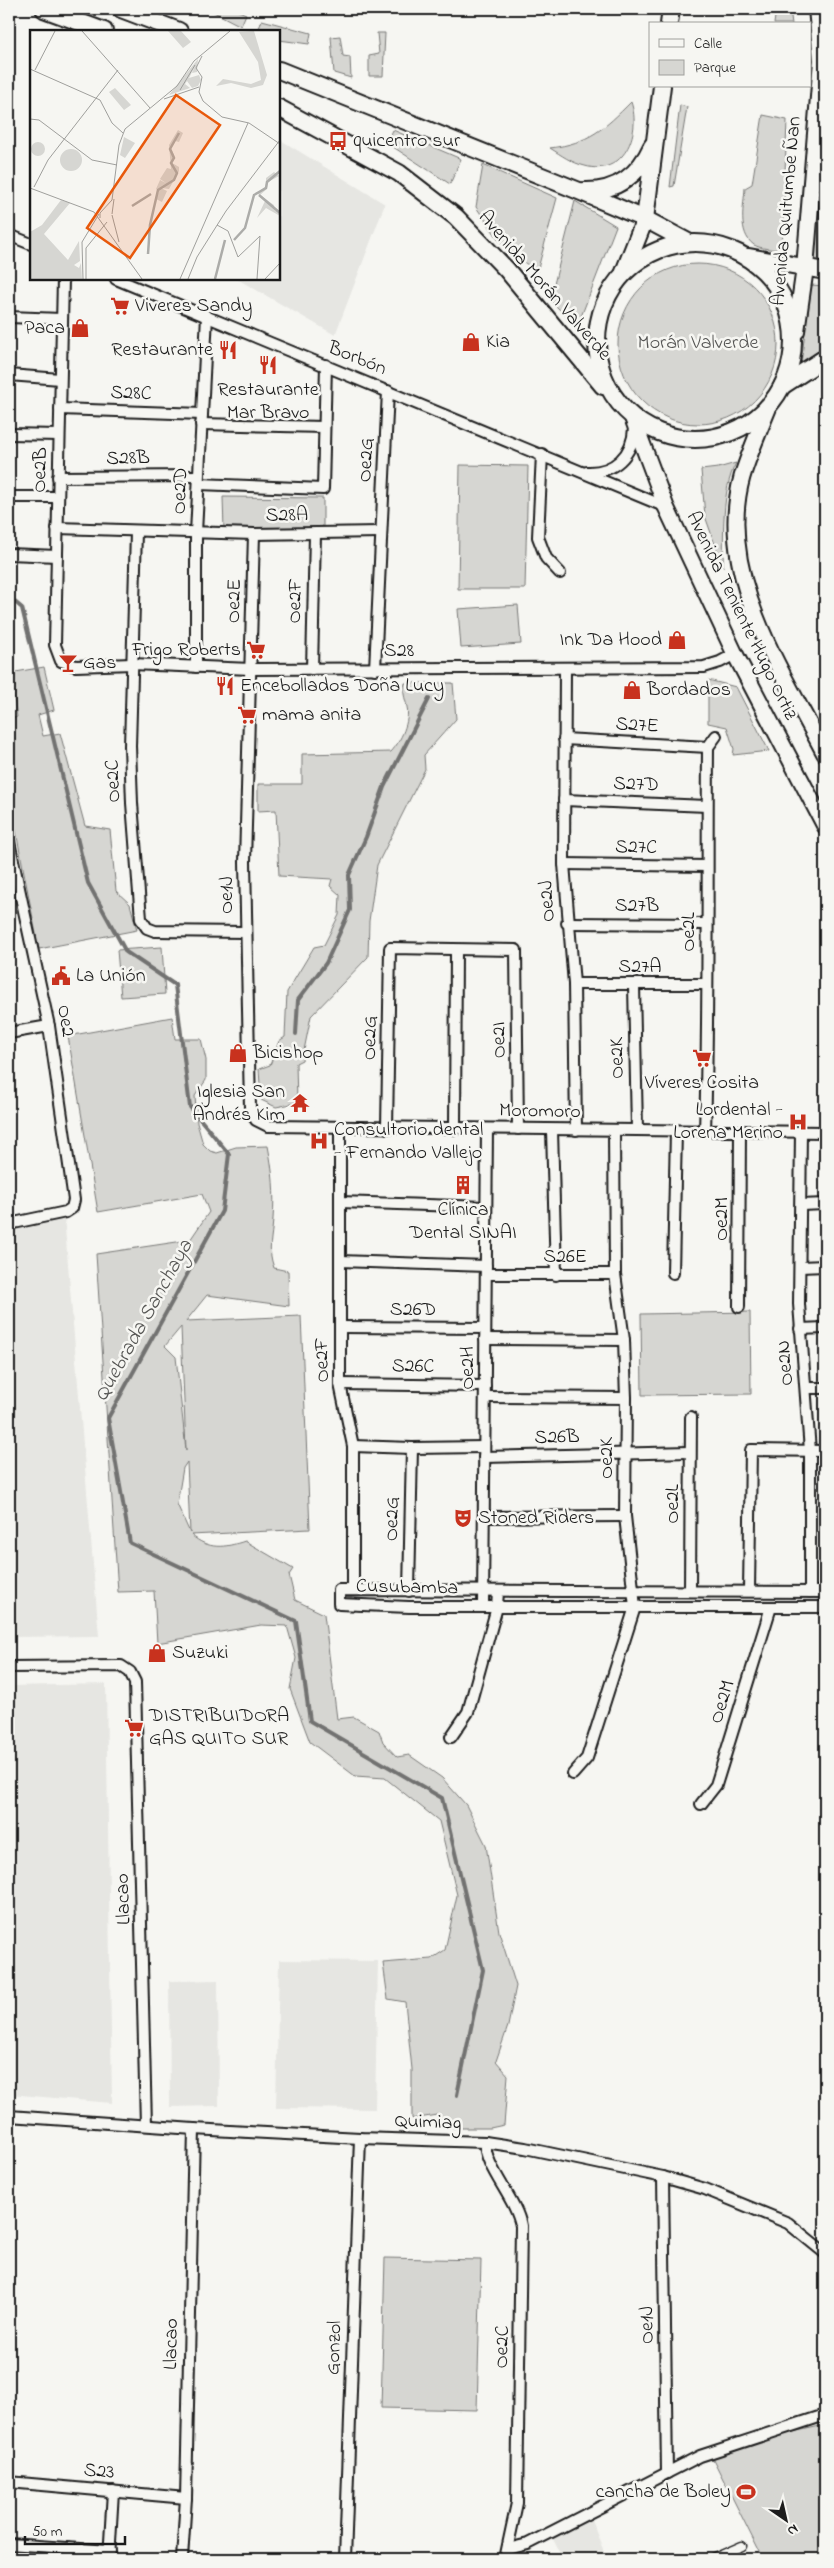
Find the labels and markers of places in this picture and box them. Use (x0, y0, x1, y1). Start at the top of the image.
place label: quicentro sur (353, 127, 461, 156)
bus stop icon: quicentro sur (327, 130, 349, 152)
place label: Viveres Sandy (134, 292, 252, 321)
supermarket icon: Viveres Sandy (109, 295, 131, 317)
place label: Paca (24, 314, 65, 343)
shop icon: Paca (69, 317, 91, 339)
place label: Kia (486, 328, 510, 357)
shop icon: Kia (460, 331, 482, 353)
place label: Restaurante (111, 336, 213, 365)
restaurant icon: Restaurante (217, 339, 239, 361)
restaurant icon: Restaurante Mar Bravo (257, 354, 279, 376)
place label: Restaurante Mar Bravo (217, 376, 319, 428)
place label: Ink Da Hood (560, 626, 662, 655)
shop icon: Ink Da Hood (666, 629, 688, 651)
place label: Frigo Roberts (131, 636, 241, 666)
supermarket icon: Frigo Roberts (245, 639, 267, 661)
place label: Gas (83, 649, 117, 678)
bar icon: Gas (57, 652, 79, 674)
place label: Encebollados Doña Lucy (240, 672, 444, 701)
restaurant icon: Encebollados Doña Lucy (214, 675, 236, 697)
place label: Bordados (646, 676, 731, 705)
shop icon: Bordados (621, 679, 643, 701)
place label: mama anita (262, 701, 361, 730)
supermarket icon: mama anita (236, 704, 258, 726)
place label: La Unión (76, 962, 146, 991)
public building icon: La Unión (50, 965, 72, 987)
place label: Bicishop (252, 1039, 324, 1068)
shop icon: Bicishop (227, 1042, 249, 1064)
supermarket icon: Víveres Cosita (691, 1047, 713, 1069)
place label: Víveres Cosita (644, 1069, 759, 1098)
place label: Iglesia San Andrés Kim (192, 1078, 285, 1130)
temple icon: Iglesia San Andrés Kim (289, 1092, 311, 1114)
place label: Lordental - Lorena Merino (673, 1096, 783, 1148)
hospital icon: Lordental - Lorena Merino (787, 1111, 809, 1133)
place label: Consultorio dental - Fernando Vallejo (334, 1116, 483, 1168)
hospital icon: Consultorio dental - Fernando Vallejo (308, 1130, 330, 1152)
building icon: Clínica Dental SINAI (452, 1174, 474, 1196)
place label: Clínica Dental SINAI (408, 1196, 517, 1248)
place label: Stoned Riders (478, 1504, 594, 1533)
theatre icon: Stoned Riders (452, 1507, 474, 1529)
place label: Suzuki (172, 1639, 228, 1668)
shop icon: Suzuki (146, 1642, 168, 1664)
place label: DISTRIBUIDORA GAS QUITO SUR (148, 1702, 289, 1754)
supermarket icon: DISTRIBUIDORA GAS QUITO SUR (123, 1717, 145, 1739)
place label: cancha de Boley (595, 2478, 731, 2507)
sports icon: cancha de Boley (735, 2481, 757, 2503)

